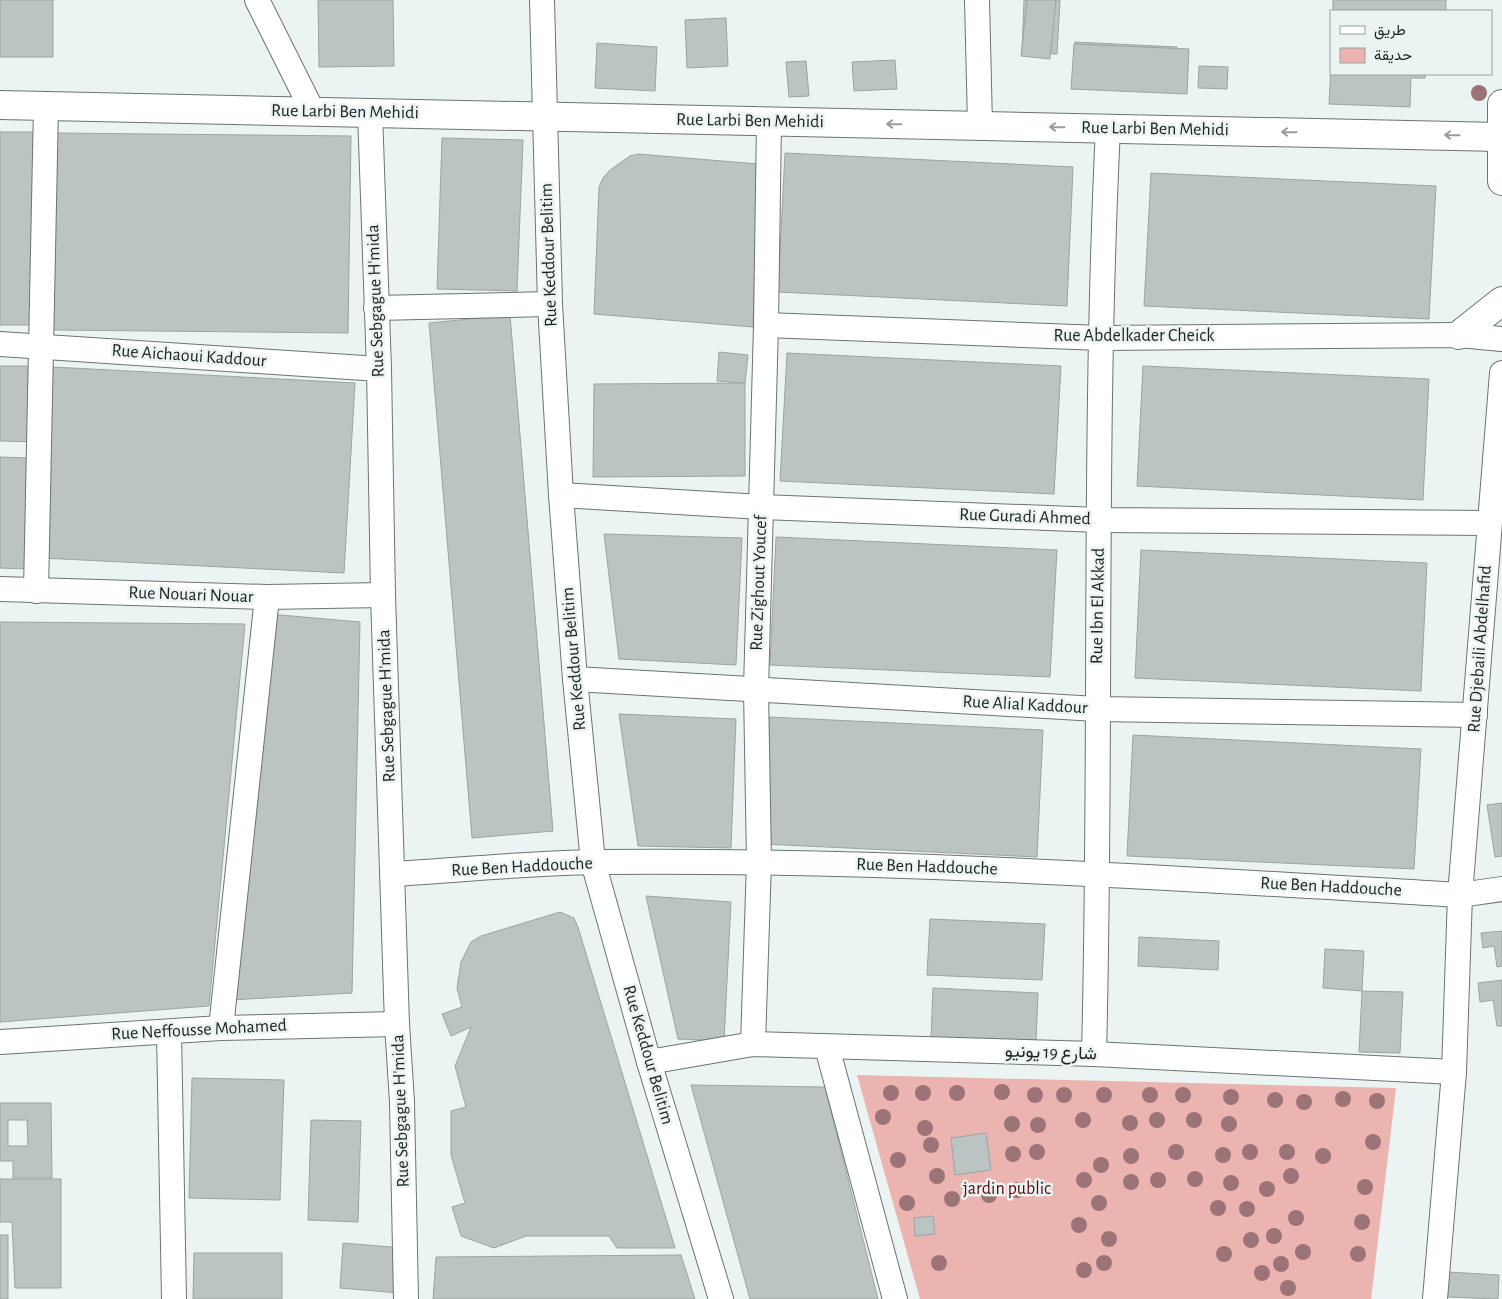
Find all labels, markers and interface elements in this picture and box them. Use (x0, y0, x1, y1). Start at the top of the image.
legend (1330, 10, 1492, 75)
text: طريق (1374, 23, 1406, 40)
text: حديقة (1374, 48, 1412, 64)
street label: Rue Larbi Ben Mehidi (271, 102, 419, 122)
street label: Rue Larbi Ben Mehidi (676, 111, 824, 131)
one-way arrow (886, 119, 902, 128)
street label: Rue Larbi Ben Mehidi (1081, 119, 1229, 139)
one-way arrow (1049, 122, 1065, 132)
one-way arrow (1281, 127, 1298, 137)
one-way arrow (1444, 131, 1460, 140)
street label: Rue Keddour Belitim (537, 183, 561, 327)
street label: Rue Sebgague H'mida (364, 224, 388, 378)
street label: Rue Abdelkader Cheick (1054, 327, 1215, 345)
street label: Rue Aichaoui Kaddour (111, 342, 267, 370)
street label: Rue Guradi Ahmed (959, 506, 1091, 528)
street label: Rue Zighout Youcef (748, 513, 770, 651)
street label: Rue Ibn El Akkad (1088, 548, 1108, 664)
street label: Rue Djebaili Abdelhafid (1465, 565, 1495, 733)
street label: Rue Nouari Nouar (128, 584, 254, 606)
street label: Rue Keddour Belitim (559, 586, 589, 732)
street label: Rue Sebgague H'mida (375, 629, 399, 783)
street label: Rue Alial Kaddour (962, 693, 1088, 717)
street label: Rue Ben Haddouche (451, 854, 593, 880)
street label: Rue Ben Haddouche (856, 856, 998, 878)
street label: Rue Ben Haddouche (1260, 874, 1402, 900)
street label: Rue Keddour Belitim (619, 983, 677, 1127)
street label: Rue Neffousse Mohamed (111, 1016, 287, 1044)
street label: Rue Sebgague H'mida (389, 1034, 413, 1188)
street label: شارع 19 يونيو (1005, 1042, 1097, 1066)
park label: jardin public (963, 1180, 1051, 1198)

